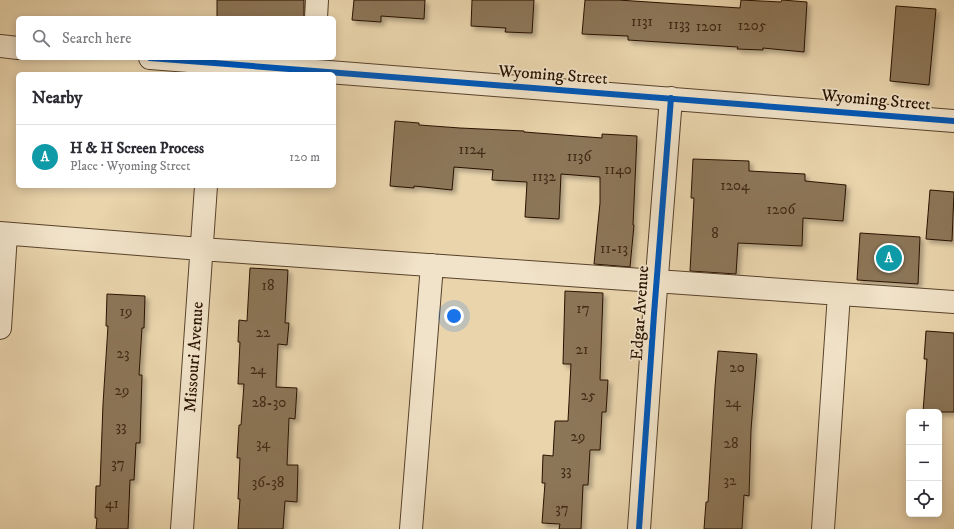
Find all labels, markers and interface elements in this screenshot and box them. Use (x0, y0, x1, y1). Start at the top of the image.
house number: 1131 (631, 12, 653, 31)
house number: 1133 (668, 15, 690, 34)
search box (16, 16, 336, 60)
house number: 1205 (738, 16, 767, 35)
house number: 1201 (696, 17, 722, 36)
icon: search (30, 27, 52, 49)
text: Search here (62, 29, 131, 48)
street label: Wyoming Street (497, 60, 609, 90)
street label: Wyoming Street (819, 84, 932, 116)
text: Nearby (32, 87, 82, 109)
text: H & H Screen Process (70, 139, 204, 158)
house number: 1124 (458, 140, 486, 159)
house number: 1136 (567, 147, 592, 166)
text: A (41, 149, 49, 165)
text: 120 m (289, 149, 320, 165)
text: Place · Wyoming Street (70, 158, 190, 174)
house number: 1140 (604, 160, 632, 179)
house number: 1132 (532, 167, 557, 186)
house number: 1204 (720, 176, 750, 195)
house number: 1206 (767, 200, 797, 219)
house number: 8 (711, 224, 719, 243)
house number: 11-13 (600, 239, 628, 258)
pin: A (876, 243, 902, 273)
street label: Edgar Avenue (626, 265, 654, 361)
house number: 18 (261, 276, 275, 295)
house number: 17 (576, 299, 590, 318)
street label: Missouri Avenue (179, 301, 209, 413)
house number: 19 (120, 302, 132, 321)
your location (444, 306, 464, 326)
house number: 22 (256, 323, 271, 342)
house number: 21 (576, 340, 588, 359)
house number: 23 (117, 344, 129, 363)
house number: 20 (729, 358, 745, 377)
house number: 24 (250, 360, 266, 379)
house number: 29 (115, 381, 129, 400)
house number: 25 (581, 386, 596, 405)
house number: 28-30 (252, 393, 286, 412)
house number: 24 (725, 393, 741, 412)
map controls (906, 409, 942, 517)
button: + (906, 409, 942, 445)
house number: 33 (115, 417, 127, 436)
house number: 29 (571, 427, 585, 446)
house number: 34 (256, 434, 270, 453)
house number: 28 (724, 434, 738, 453)
button: − (906, 445, 942, 481)
house number: 37 (111, 454, 125, 473)
house number: 33 (560, 461, 572, 480)
house number: 32 (724, 471, 737, 490)
house number: 36-38 (252, 473, 284, 492)
button: locate (906, 481, 942, 517)
house number: 41 (105, 494, 119, 513)
house number: 37 (555, 499, 569, 518)

